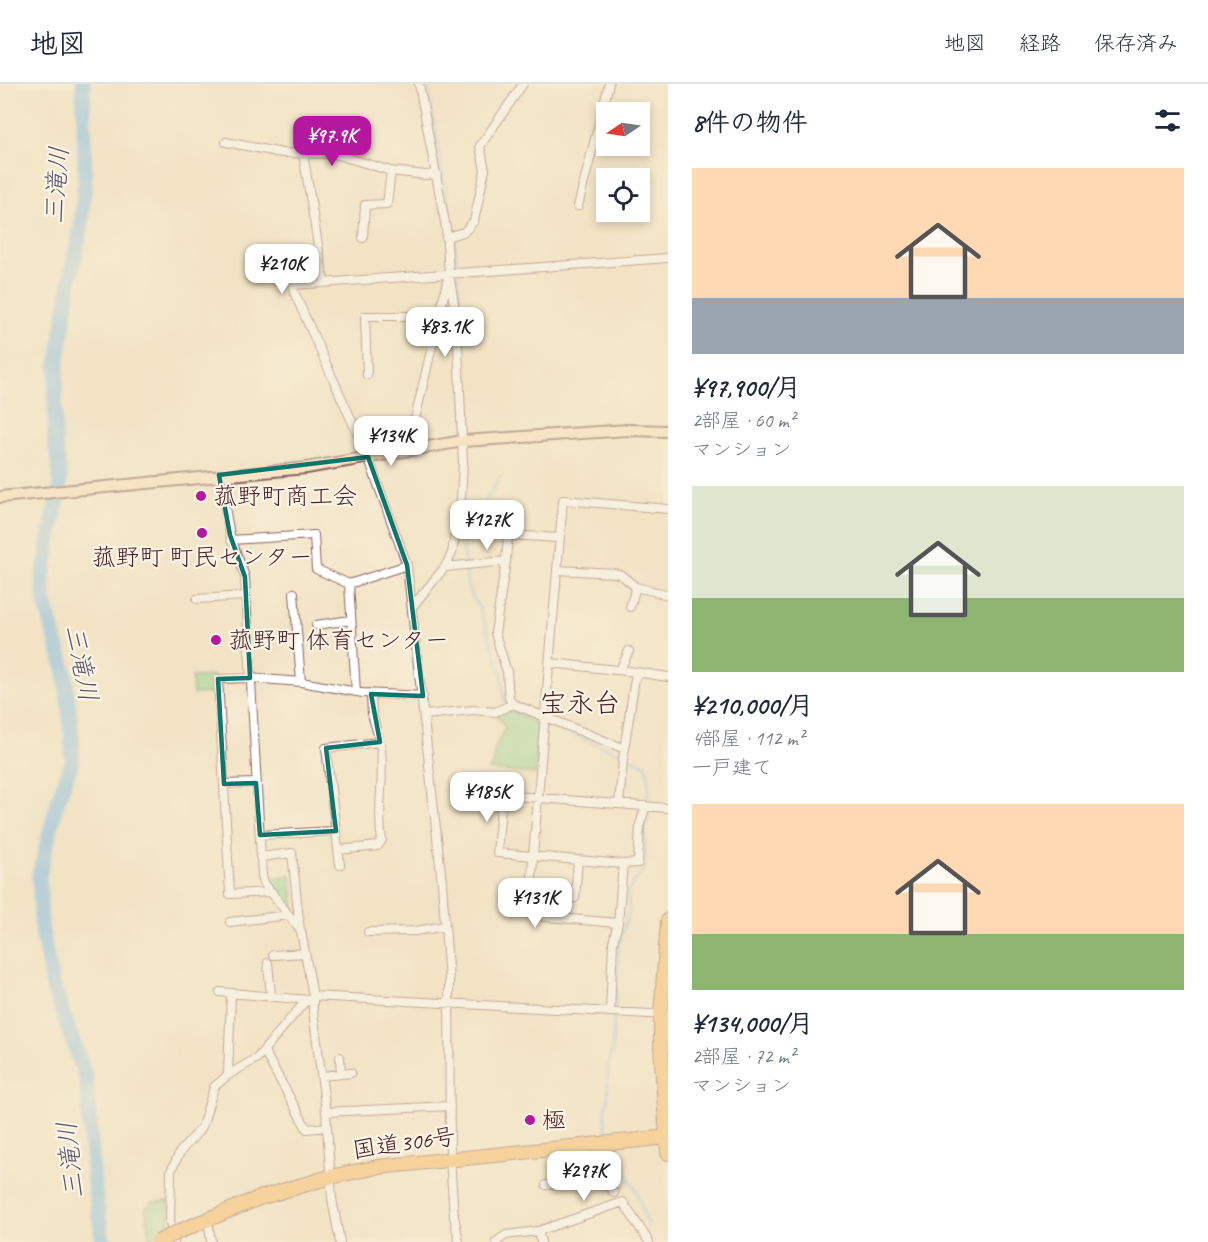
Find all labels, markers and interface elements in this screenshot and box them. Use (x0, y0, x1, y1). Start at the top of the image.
text: 地図 (30, 26, 86, 61)
text: 地図 (944, 30, 986, 56)
text: 経路 (1019, 30, 1061, 56)
text: 保存済み (1094, 30, 1178, 56)
north arrow (596, 102, 650, 156)
map controls (596, 102, 650, 222)
icon: filters (1151, 104, 1184, 137)
text: 8件の物件 (692, 106, 808, 139)
pin: ¥97.9K (283, 116, 381, 167)
text: ¥97.9K (307, 123, 357, 148)
water label: 三滝川 (37, 145, 76, 225)
button: locate (596, 168, 650, 222)
icon: home (884, 207, 992, 315)
pin: ¥210K (240, 244, 324, 295)
text: ¥210K (259, 251, 305, 276)
pin: ¥83.1K (396, 307, 494, 358)
text: ¥83.1K (420, 314, 470, 339)
text: ¥97,900/月 (692, 371, 801, 404)
text: 2部屋 · 60 m² (692, 408, 795, 433)
pin: ¥134K (349, 416, 433, 467)
text: ¥134K (368, 423, 414, 448)
text: マンション (692, 437, 791, 462)
place label: 菰野町商工会 (213, 481, 357, 511)
marker: 菰野町商工会 (194, 489, 208, 503)
pin: ¥127K (445, 500, 529, 551)
text: ¥127K (464, 507, 510, 532)
icon: home (884, 525, 992, 633)
marker: 菰野町 町民センター (195, 526, 209, 540)
place label: 菰野町 町民センター (92, 542, 312, 572)
water label: 三滝川 (58, 622, 105, 705)
place label: 菰野町 体育センター (228, 625, 449, 655)
marker: 菰野町 体育センター (209, 633, 223, 647)
district label: 宝永台 (540, 686, 621, 720)
text: ¥210,000/月 (692, 689, 814, 722)
text: 4部屋 · 112 m² (692, 726, 804, 751)
text: 一戸建て (692, 755, 772, 780)
pin: ¥185K (445, 772, 529, 823)
text: ¥185K (464, 779, 510, 804)
icon: home (884, 843, 992, 951)
pin: ¥131K (493, 878, 577, 929)
text: ¥131K (512, 885, 558, 910)
text: ¥134,000/月 (692, 1007, 814, 1040)
text: 2部屋 · 72 m² (692, 1044, 795, 1069)
text: マンション (692, 1073, 791, 1098)
place label: 極 (542, 1105, 566, 1135)
marker: 極 (523, 1113, 537, 1127)
water label: 三滝川 (50, 1119, 91, 1200)
street label: 国道306号 (350, 1121, 458, 1165)
pin: ¥297K (542, 1151, 626, 1202)
text: ¥297K (561, 1158, 607, 1183)

